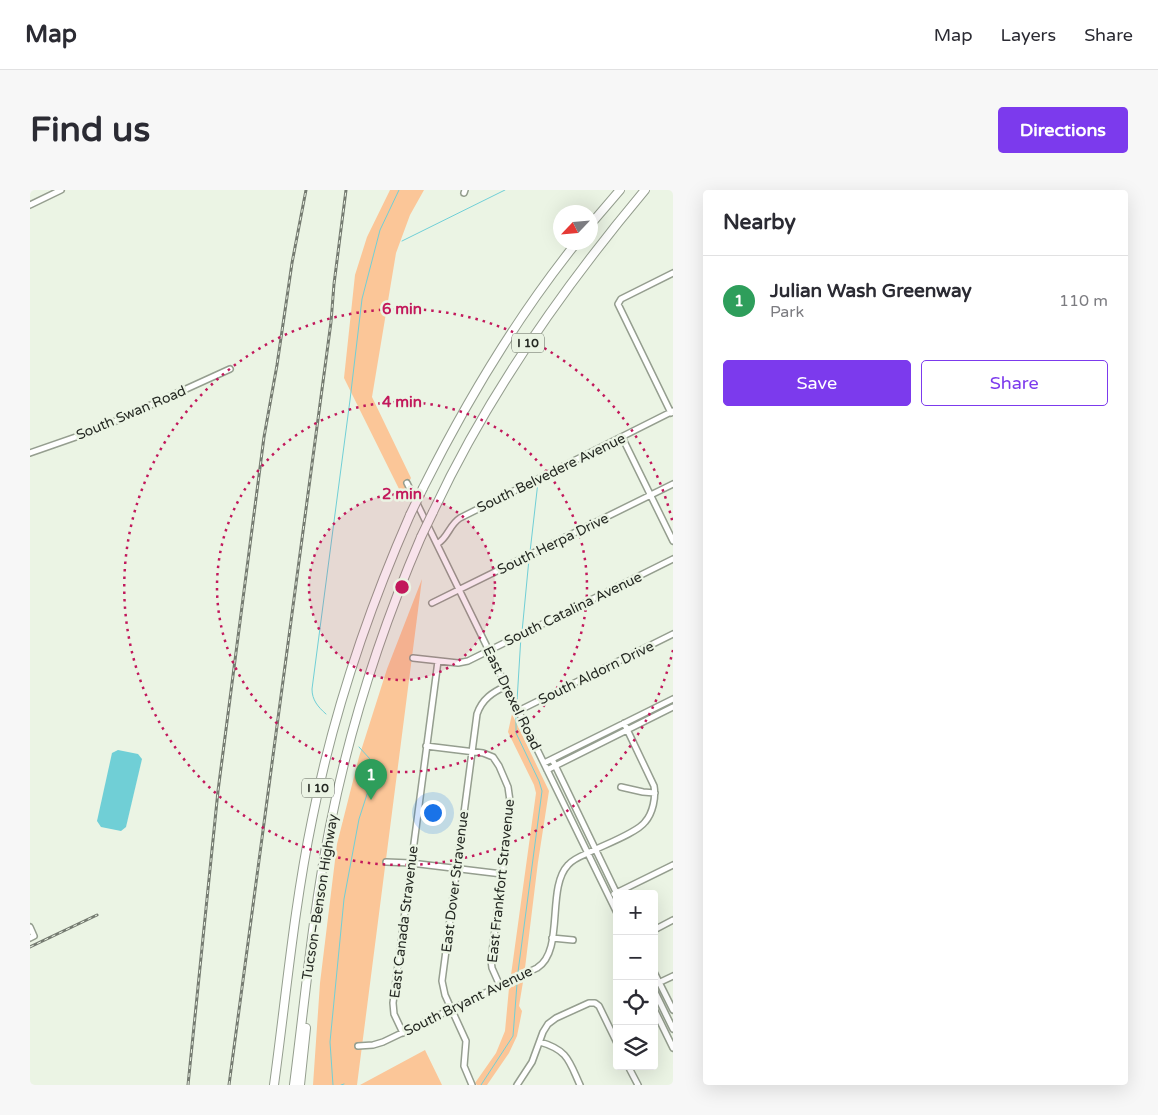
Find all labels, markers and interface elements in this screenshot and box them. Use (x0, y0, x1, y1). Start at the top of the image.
text: Map (25, 20, 77, 49)
text: Map (934, 24, 973, 46)
text: Layers (1001, 24, 1056, 46)
text: Share (1084, 24, 1133, 46)
button: Directions (998, 107, 1128, 153)
text: Find us (30, 109, 150, 151)
north arrow (553, 205, 598, 250)
text: Nearby (723, 210, 796, 235)
text: Julian Wash Greenway (770, 280, 972, 302)
text: 1 (734, 291, 744, 311)
text: 110 m (1059, 291, 1108, 311)
text: 6 min (382, 300, 422, 318)
text: Park (770, 302, 804, 322)
road number: I 10 (512, 334, 544, 352)
button: Save (723, 360, 911, 406)
button: Share (921, 360, 1108, 406)
street label: South Swan Road (74, 382, 188, 444)
text: 4 min (382, 393, 422, 411)
street label: South Belvedere Avenue (474, 430, 628, 516)
text: 2 min (382, 485, 422, 503)
street label: South Herpa Drive (495, 510, 611, 578)
street label: South Catalina Avenue (501, 568, 645, 650)
centre of rings (393, 578, 411, 596)
street label: South Aldorn Drive (535, 638, 657, 708)
street label: East Drexel Road (480, 643, 544, 753)
pin: 1 (355, 759, 387, 800)
road number: I 10 (302, 778, 334, 798)
street label: East Frankfort Stravenue (484, 798, 518, 964)
your location (420, 800, 446, 826)
street label: East Dover Stravenue (438, 810, 472, 954)
street label: Tucson–Benson Highway (298, 812, 342, 981)
street label: East Canada Stravenue (386, 845, 422, 999)
map controls (613, 890, 658, 1070)
button: + (613, 890, 658, 935)
button: − (613, 935, 658, 980)
street label: South Bryant Avenue (401, 962, 535, 1040)
button: locate (613, 980, 658, 1025)
button: layers (613, 1025, 658, 1070)

